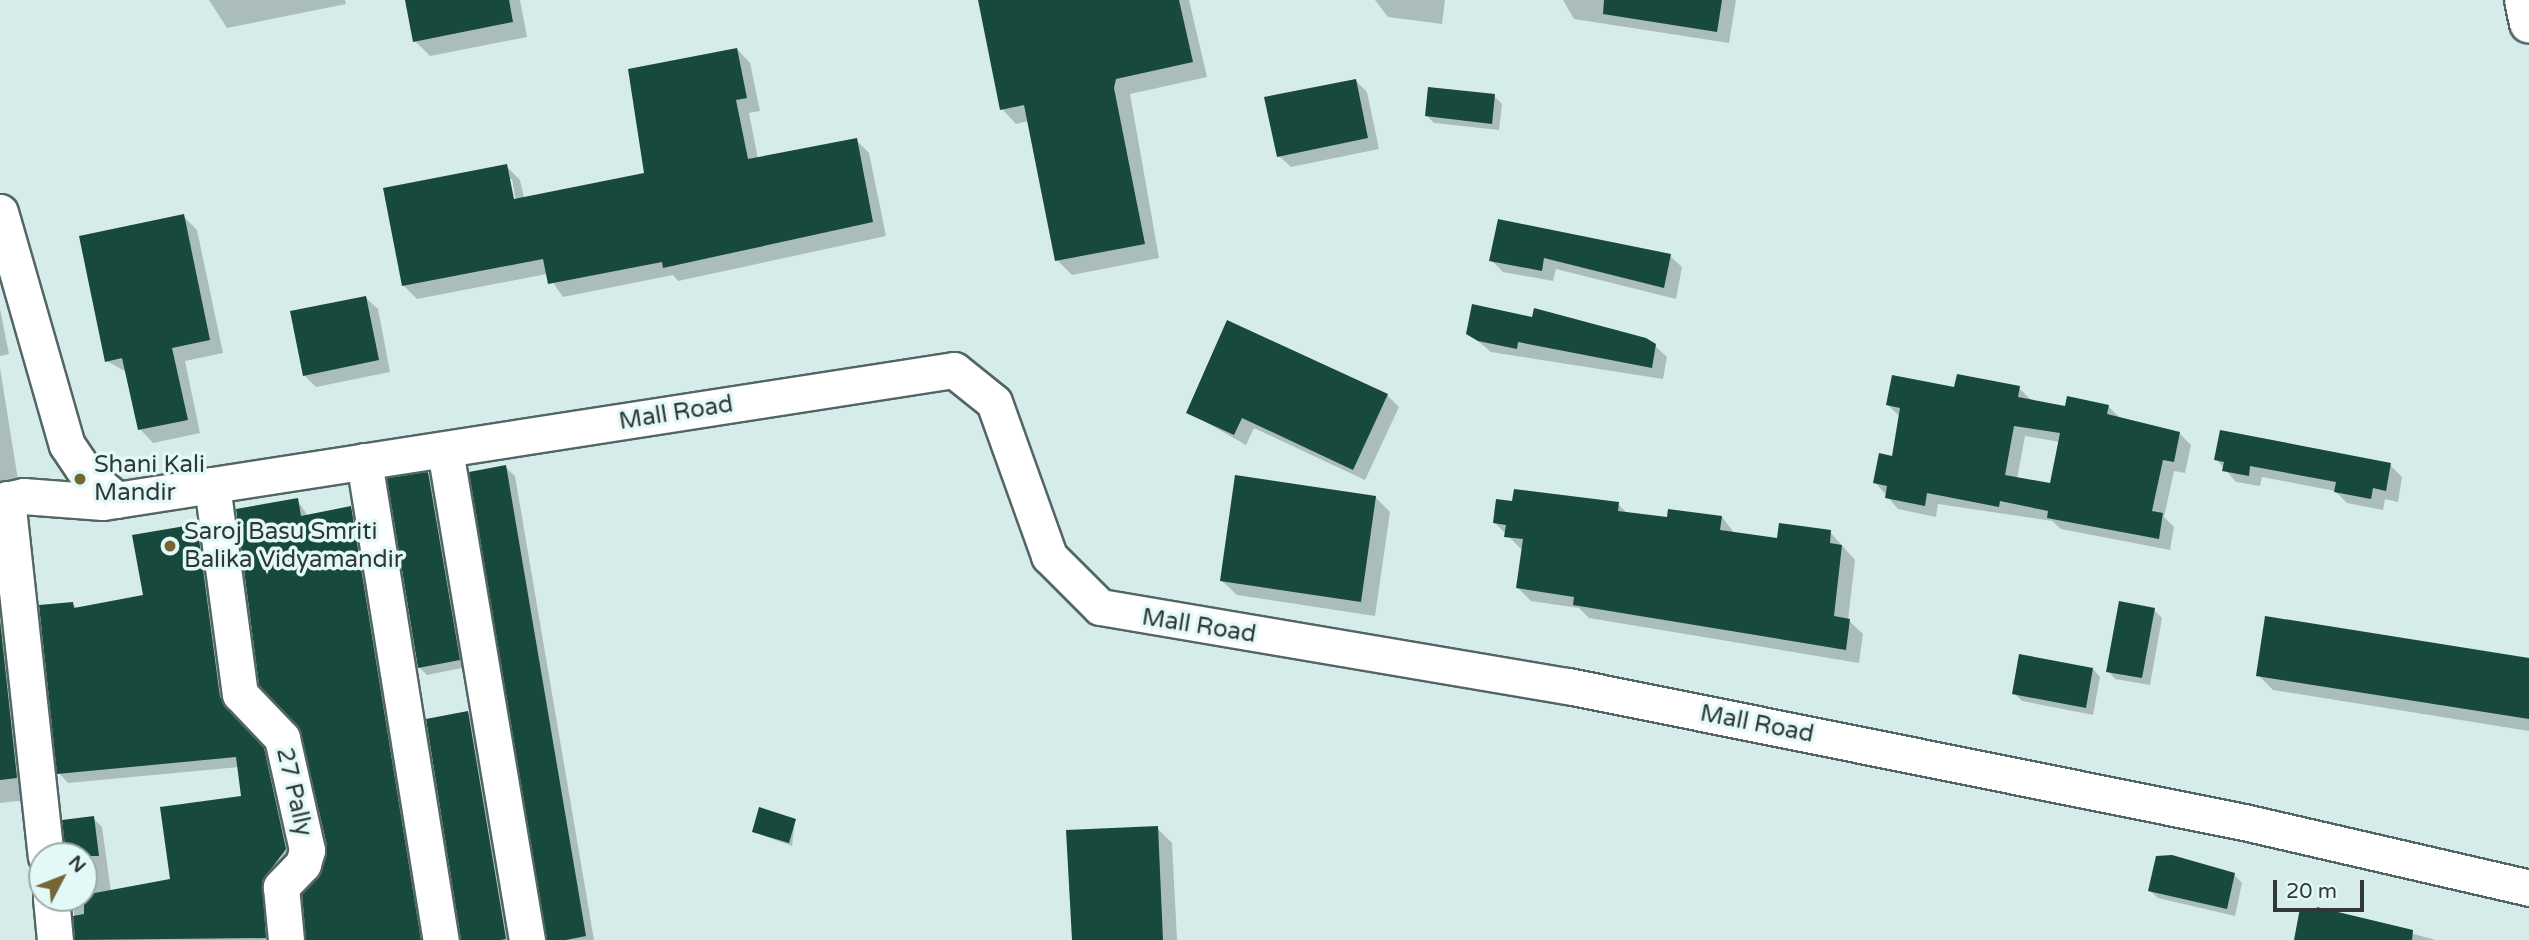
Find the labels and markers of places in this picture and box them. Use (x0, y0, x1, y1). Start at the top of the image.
place label: Shani Kali Mandir (94, 451, 205, 507)
marker: Shani Kali Mandir (72, 471, 88, 487)
place label: Saroj Basu Smriti Balika Vidyamandir (184, 518, 403, 574)
marker: Saroj Basu Smriti Balika Vidyamandir (162, 538, 178, 554)

